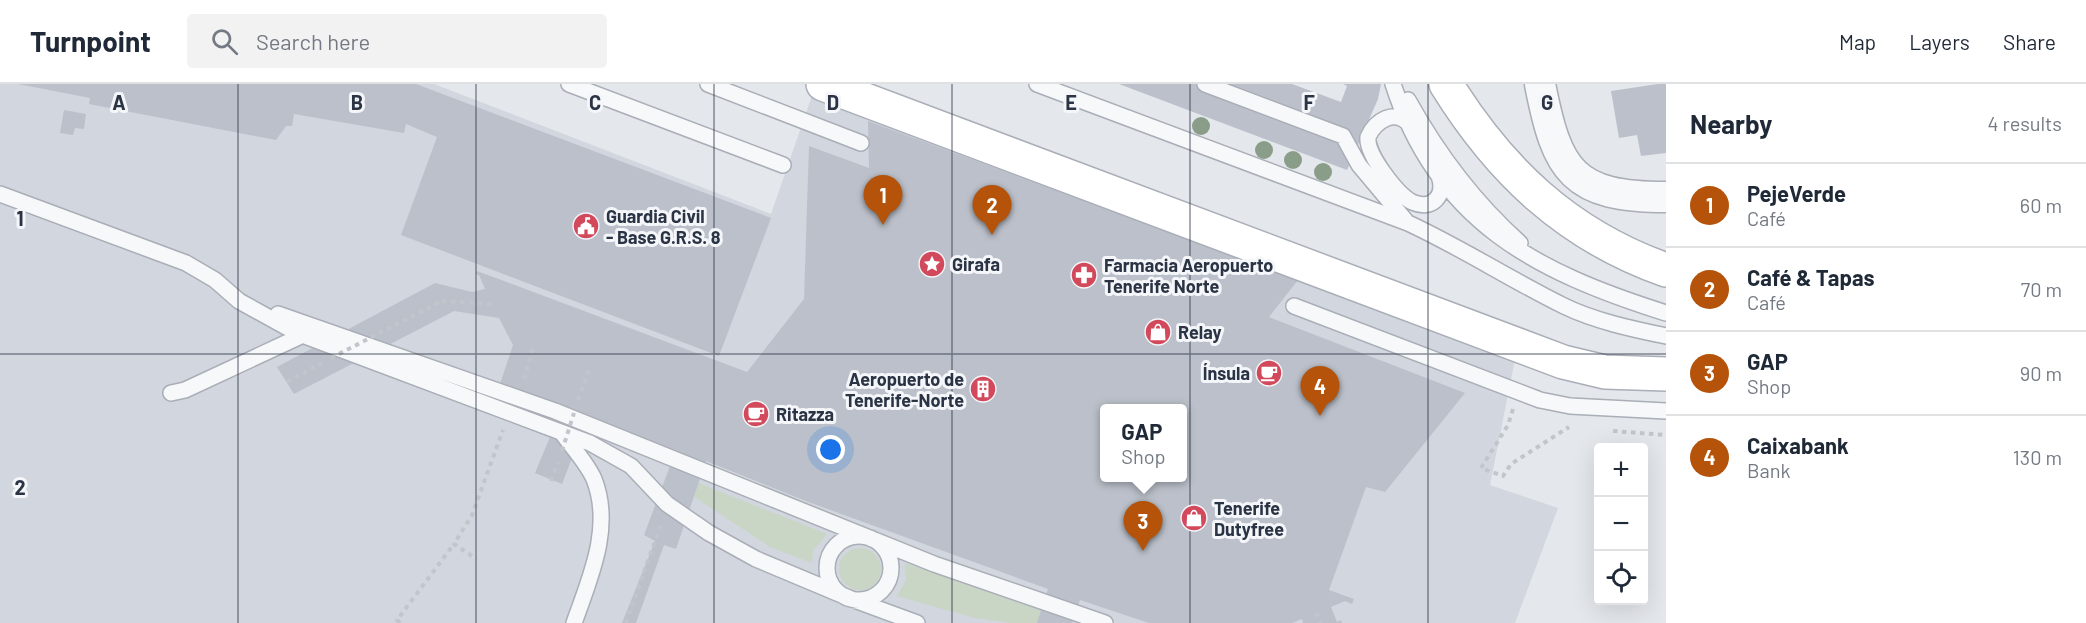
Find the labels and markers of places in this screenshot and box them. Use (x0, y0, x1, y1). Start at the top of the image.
pin: 1 (864, 176, 902, 225)
pin: 2 (972, 186, 1012, 235)
place label: Guardia Civil - Base G.R.S. 8 (606, 205, 721, 248)
public building icon: Guardia Civil - Base G.R.S. 8 (571, 211, 601, 241)
place icon: Girafa (917, 249, 947, 279)
place label: Girafa (952, 253, 1000, 275)
place label: Farmacia Aeropuerto Tenerife Norte (1104, 254, 1273, 297)
pharmacy icon: Farmacia Aeropuerto Tenerife Norte (1069, 260, 1099, 290)
shop icon: Relay (1143, 317, 1173, 347)
place label: Relay (1178, 321, 1221, 343)
cafe icon: Ínsula (1254, 358, 1284, 388)
place label: Ínsula (1203, 362, 1250, 384)
pin: 4 (1300, 366, 1340, 416)
place label: Aeropuerto de Tenerife-Norte (845, 368, 964, 411)
building icon: Aeropuerto de Tenerife-Norte (968, 374, 998, 404)
cafe icon: Ritazza (741, 399, 771, 429)
place label: Ritazza (776, 403, 834, 425)
place label: Tenerife Dutyfree (1214, 497, 1284, 540)
pin: 3 (1124, 502, 1162, 551)
shop icon: Tenerife Dutyfree (1179, 503, 1209, 533)

